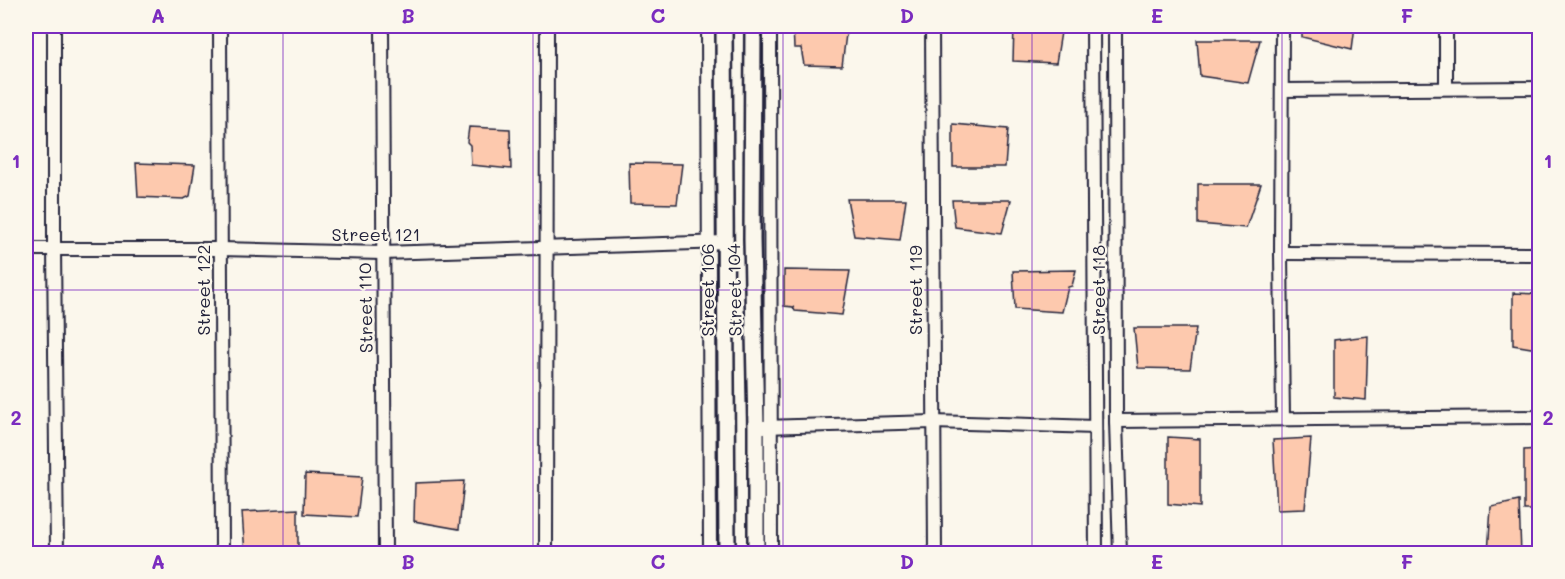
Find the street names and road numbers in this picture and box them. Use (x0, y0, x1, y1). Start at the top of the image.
street label: Street 121 (331, 222, 421, 246)
street label: Street 106 (695, 243, 719, 337)
street label: Street 104 (721, 243, 747, 337)
street label: Street 122 (191, 244, 215, 336)
street label: Street 119 (903, 245, 927, 335)
street label: Street 118 (1086, 245, 1110, 335)
street label: Street 110 (352, 263, 378, 353)

